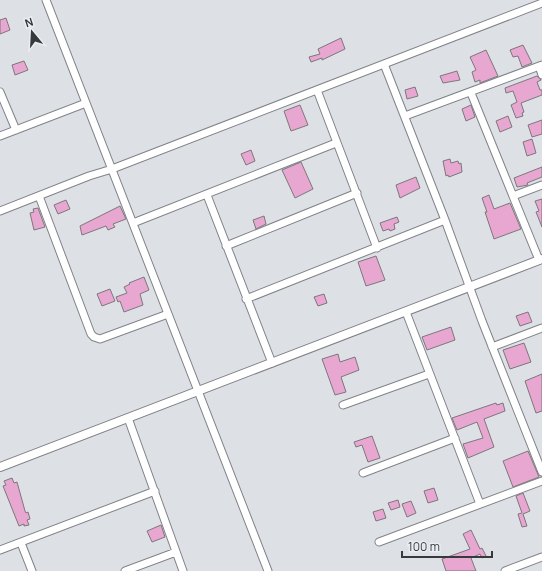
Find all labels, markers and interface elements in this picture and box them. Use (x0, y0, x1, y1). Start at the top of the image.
north arrow (12, 12, 52, 52)
text: N (23, 14, 35, 30)
scale bar (402, 533, 492, 559)
text: 100 m (408, 538, 440, 555)

